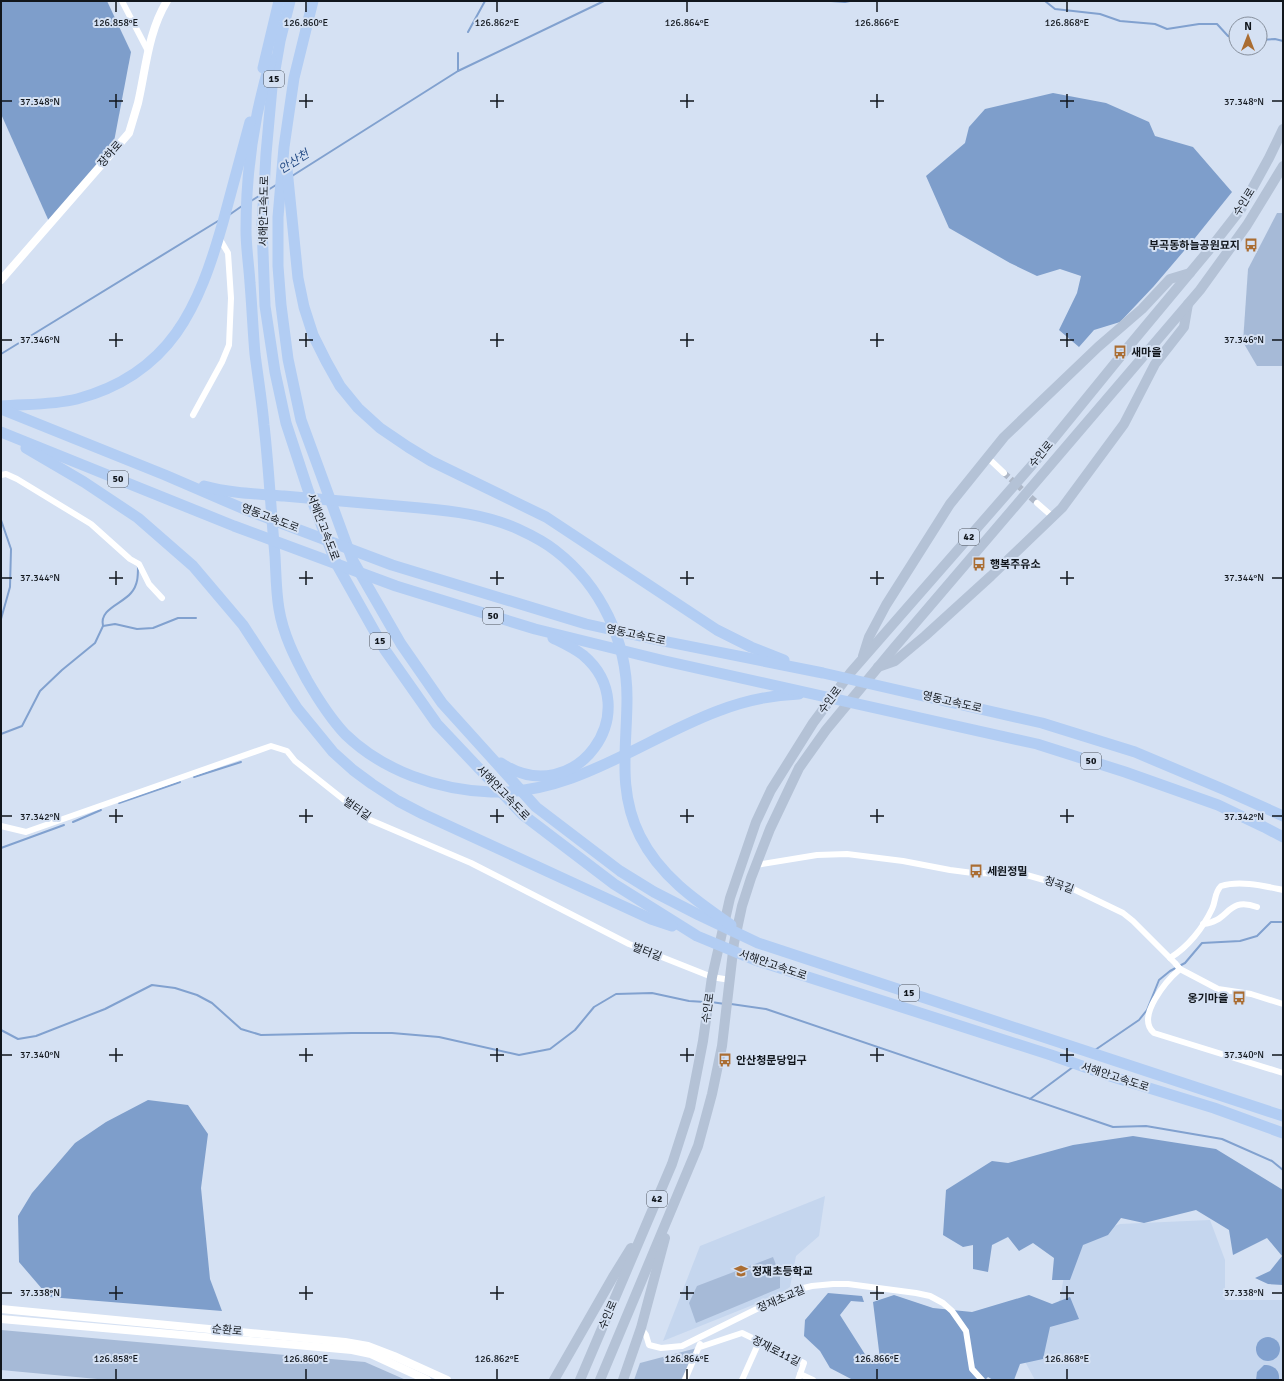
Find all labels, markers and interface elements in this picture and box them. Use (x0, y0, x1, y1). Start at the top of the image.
north arrow (1228, 16, 1268, 56)
text: 126.858°E (94, 17, 139, 29)
text: 126.860°E (284, 17, 329, 29)
text: 126.862°E (475, 17, 520, 29)
text: 126.864°E (665, 17, 710, 29)
text: 126.866°E (855, 17, 900, 29)
text: 126.868°E (1045, 17, 1090, 29)
text: N (1244, 20, 1252, 33)
road number: 15 (264, 71, 284, 87)
text: 37.348°N (20, 96, 60, 108)
text: 37.348°N (1224, 96, 1264, 108)
street label: 장하로 (95, 138, 125, 170)
water label: 안산천 (276, 146, 314, 177)
street label: 서해안고속도로 (257, 175, 271, 247)
street label: 수인로 (1230, 186, 1258, 218)
bus stop icon: 부곡동하늘공원묘지 (1243, 237, 1259, 253)
place label: 부곡동하늘공원묘지 (1149, 239, 1240, 252)
text: 37.346°N (20, 334, 60, 346)
text: 37.346°N (1224, 334, 1264, 346)
bus stop icon: 새마을 (1112, 344, 1128, 360)
place label: 새마을 (1131, 346, 1161, 359)
street label: 수인로 (1026, 438, 1056, 470)
road number: 50 (108, 471, 128, 487)
street label: 서해안고속도로 (304, 492, 342, 562)
street label: 영동고속도로 (239, 501, 301, 535)
road number: 42 (959, 529, 979, 545)
bus stop icon: 행복주유소 (971, 556, 987, 572)
place label: 행복주유소 (990, 558, 1041, 571)
text: 37.344°N (20, 572, 60, 584)
text: 37.344°N (1224, 572, 1264, 584)
road number: 50 (483, 608, 503, 624)
street label: 영동고속도로 (605, 622, 667, 648)
road number: 15 (370, 633, 390, 649)
street label: 수인로 (816, 684, 844, 716)
street label: 영동고속도로 (921, 689, 983, 715)
road number: 50 (1081, 753, 1101, 769)
street label: 서해안고속도로 (474, 763, 532, 823)
street label: 벌터길 (341, 795, 373, 823)
text: 37.342°N (20, 811, 60, 823)
text: 37.342°N (1224, 811, 1264, 823)
bus stop icon: 세원정밀 (968, 863, 984, 879)
place label: 세원정밀 (987, 865, 1027, 878)
street label: 청곡길 (1043, 874, 1075, 896)
street label: 벌터길 (630, 940, 664, 964)
street label: 서해안고속도로 (737, 947, 809, 983)
road number: 15 (899, 985, 919, 1001)
bus stop icon: 옹기마을 (1231, 990, 1247, 1006)
street label: 수인로 (699, 992, 717, 1024)
place label: 옹기마을 (1188, 992, 1228, 1005)
text: 37.340°N (20, 1049, 60, 1061)
text: 37.340°N (1224, 1049, 1264, 1061)
bus stop icon: 안산청문당입구 (717, 1052, 733, 1068)
place label: 안산청문당입구 (736, 1054, 807, 1067)
street label: 서해안고속도로 (1079, 1060, 1151, 1094)
road number: 42 (647, 1191, 667, 1207)
school or university icon: 정재초등학교 (733, 1263, 749, 1279)
place label: 정재초등학교 (752, 1265, 813, 1278)
street label: 정재초교길 (755, 1283, 807, 1315)
text: 37.338°N (20, 1287, 60, 1299)
text: 37.338°N (1224, 1287, 1264, 1299)
street label: 수인로 (596, 1298, 620, 1332)
street label: 순환로 (211, 1322, 243, 1338)
street label: 정재로11길 (750, 1333, 802, 1369)
text: 126.858°E (94, 1353, 139, 1365)
text: 126.860°E (284, 1353, 329, 1365)
text: 126.862°E (475, 1353, 520, 1365)
text: 126.864°E (665, 1353, 710, 1365)
text: 126.866°E (855, 1353, 900, 1365)
text: 126.868°E (1045, 1353, 1090, 1365)

